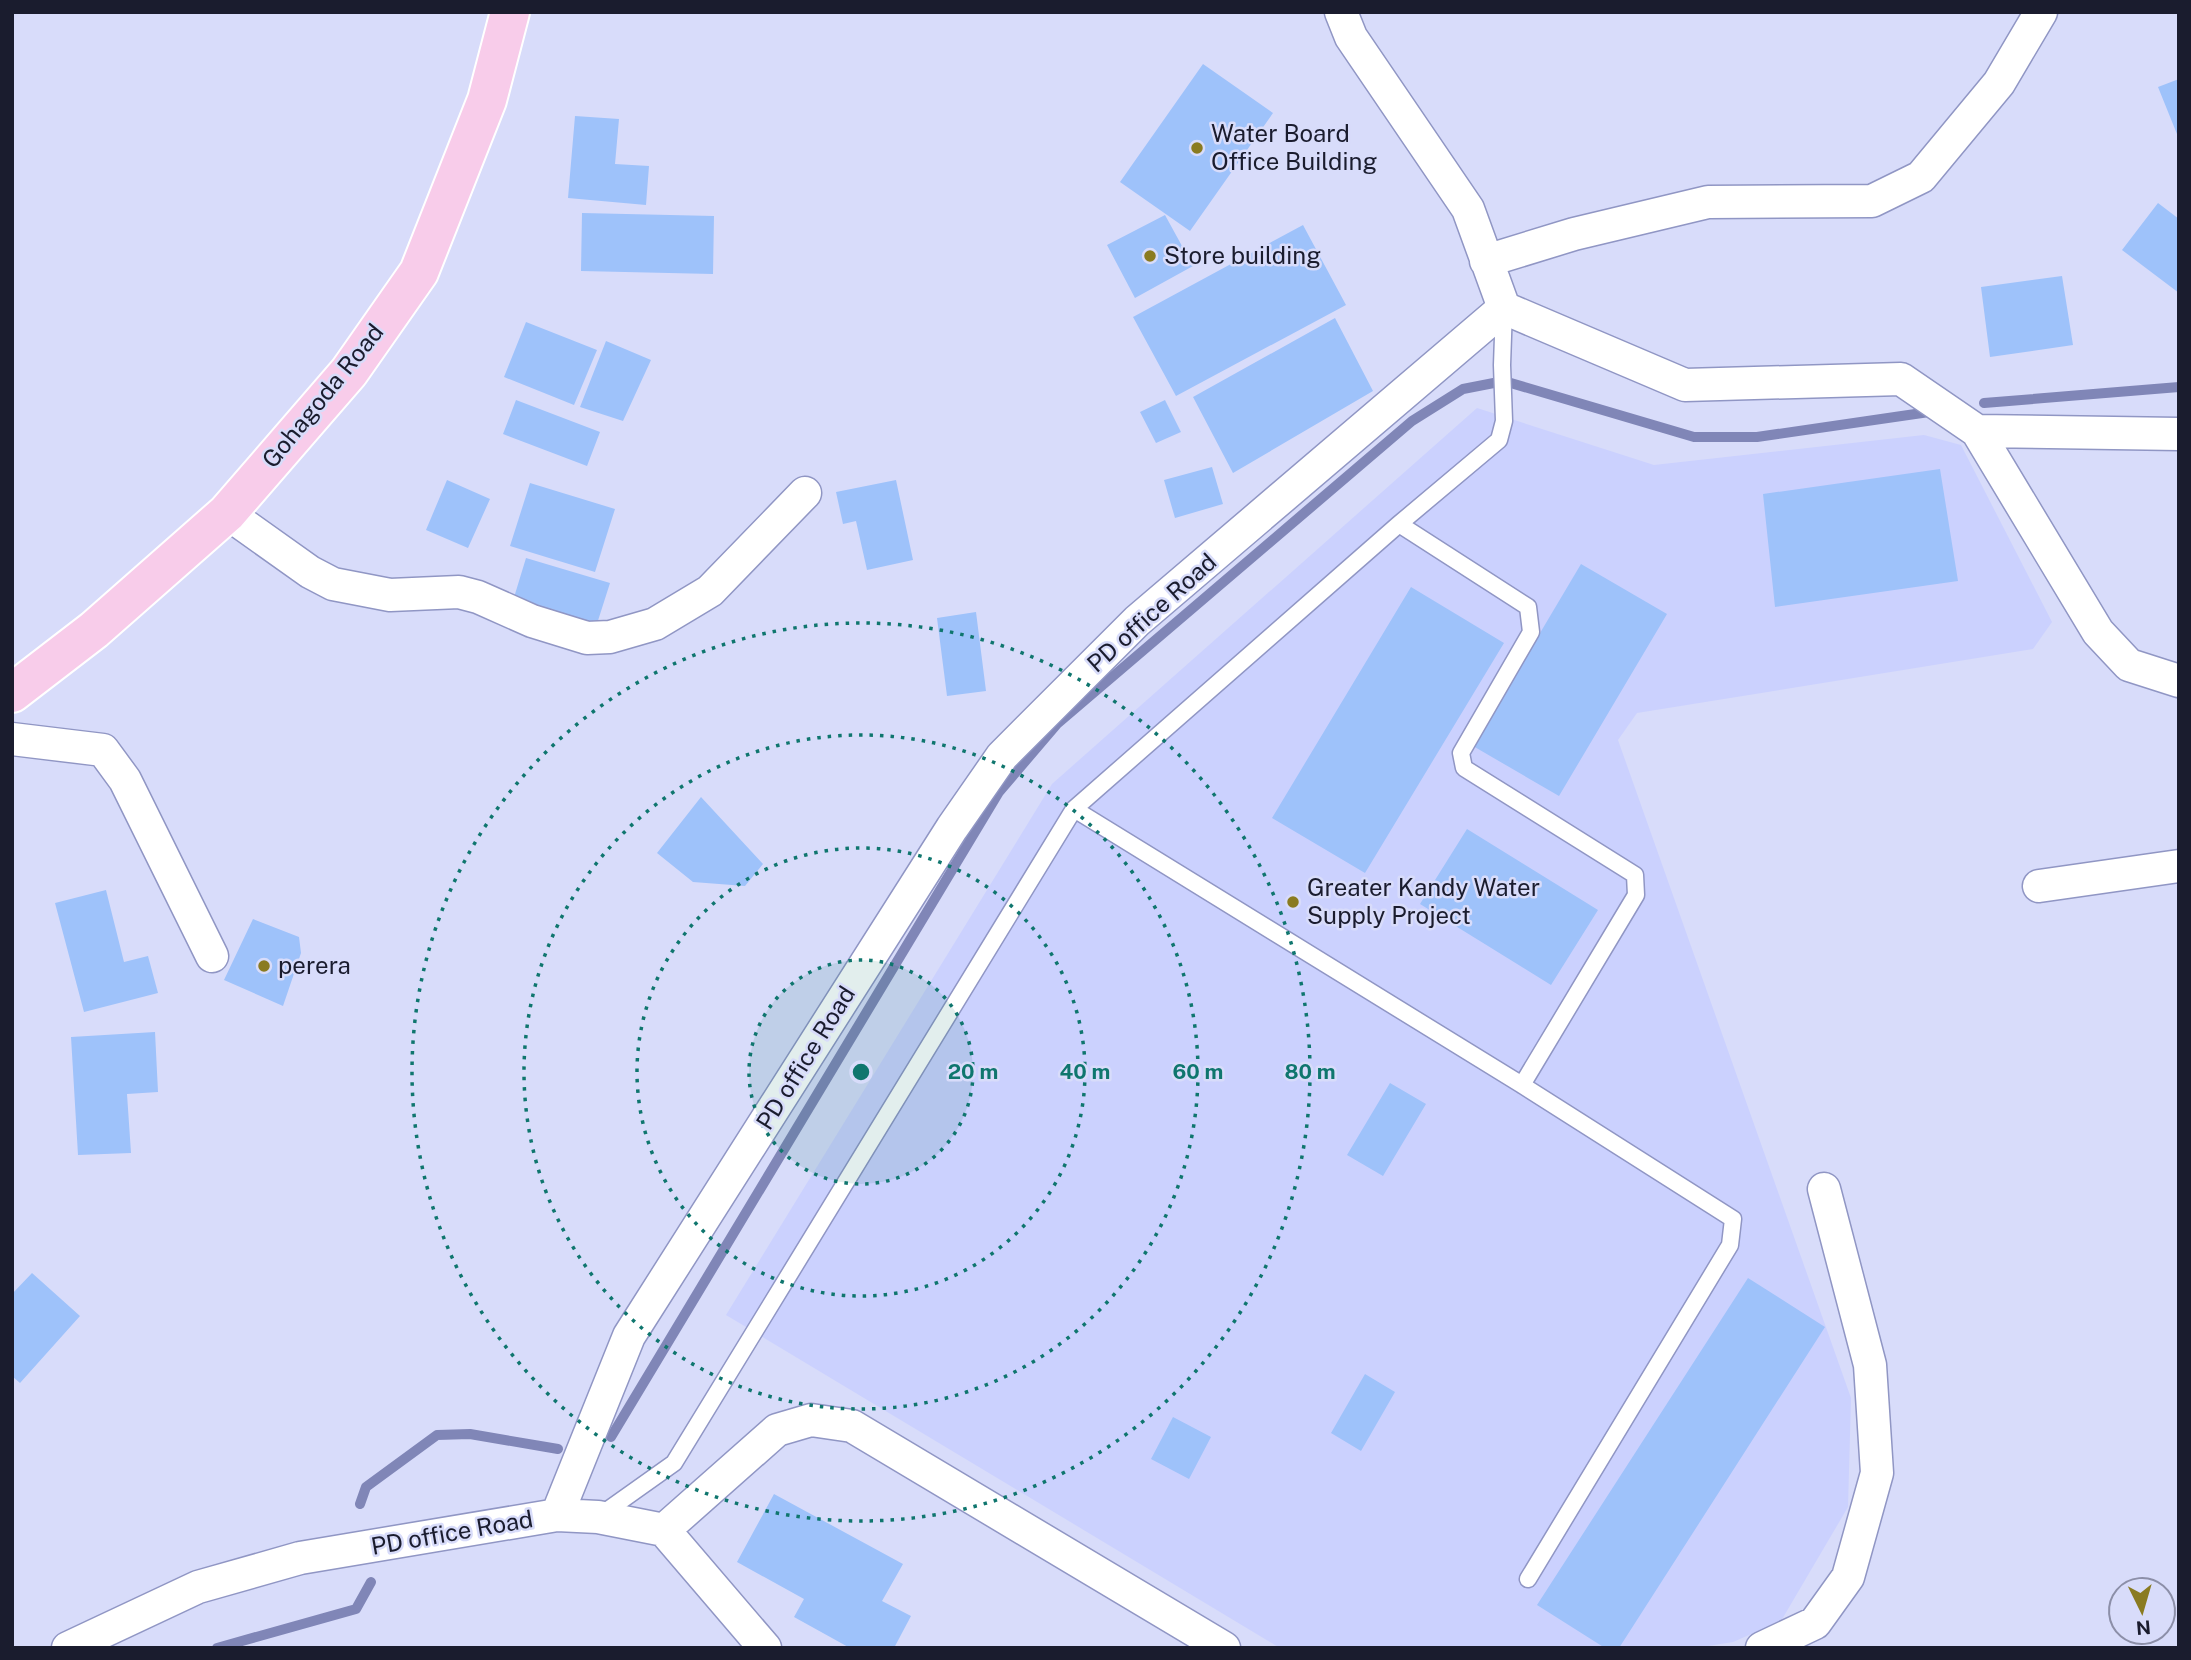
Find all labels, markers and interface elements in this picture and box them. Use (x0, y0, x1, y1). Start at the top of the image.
place label: Water Board Office Building (1211, 119, 1377, 175)
marker: Water Board Office Building (1189, 140, 1205, 156)
place label: Store building (1164, 241, 1321, 269)
marker: Store building (1142, 248, 1158, 264)
street label: Gohagoda Road (256, 318, 389, 473)
street label: PD office Road (1081, 547, 1222, 677)
place label: Greater Kandy Water Supply Project (1307, 873, 1540, 929)
marker: Greater Kandy Water Supply Project (1285, 894, 1301, 910)
place label: perera (278, 951, 351, 979)
marker: perera (256, 958, 272, 974)
street label: PD office Road (750, 981, 860, 1134)
text: 20 m (948, 1059, 998, 1084)
text: 40 m (1060, 1059, 1110, 1084)
text: 60 m (1173, 1059, 1223, 1084)
text: 80 m (1284, 1059, 1336, 1084)
centre of rings (849, 1060, 873, 1084)
street label: PD office Road (369, 1504, 535, 1560)
north arrow (2107, 1576, 2177, 1646)
text: N (2135, 1616, 2152, 1640)

